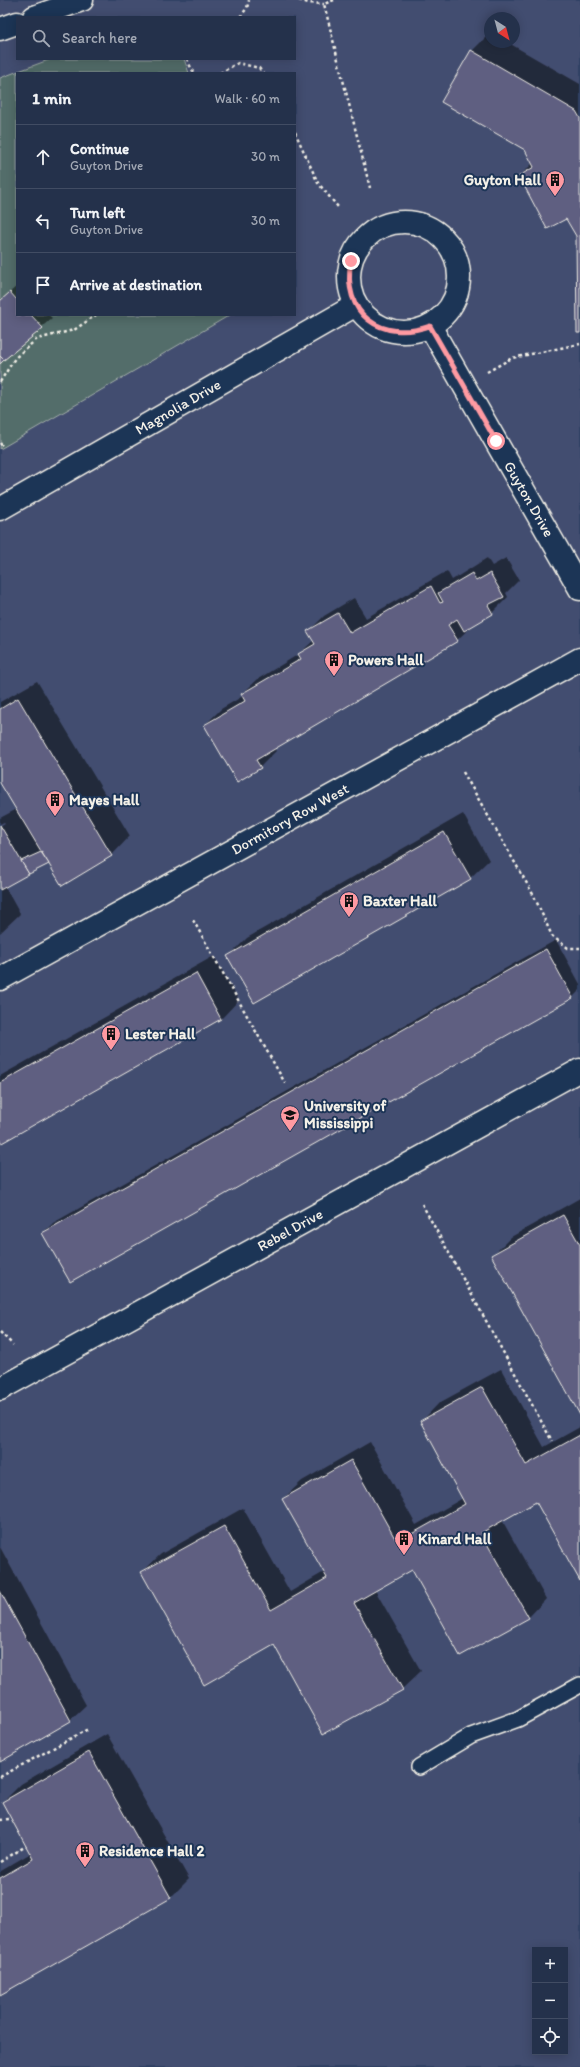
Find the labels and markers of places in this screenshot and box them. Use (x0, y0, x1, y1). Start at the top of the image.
building icon: Guyton Hall (544, 169, 566, 197)
place label: Guyton Hall (464, 171, 542, 190)
building icon: Powers Hall (323, 649, 345, 677)
place label: Powers Hall (348, 651, 424, 669)
building icon: Mayes Hall (44, 789, 66, 817)
place label: Mayes Hall (69, 791, 140, 810)
building icon: Baxter Hall (338, 890, 360, 918)
place label: Baxter Hall (363, 892, 437, 910)
building icon: Lester Hall (100, 1023, 122, 1051)
place label: Lester Hall (125, 1025, 196, 1043)
place label: University of Mississippi (304, 1097, 386, 1133)
school or university icon: University of Mississippi (279, 1104, 301, 1132)
building icon: Kinard Hall (393, 1528, 415, 1556)
place label: Kinard Hall (418, 1530, 492, 1548)
building icon: Residence Hall 2 (74, 1840, 96, 1868)
place label: Residence Hall 2 (99, 1842, 205, 1860)

